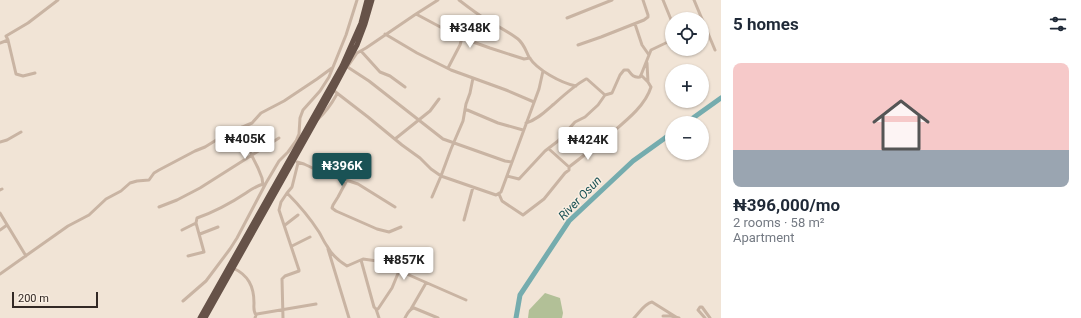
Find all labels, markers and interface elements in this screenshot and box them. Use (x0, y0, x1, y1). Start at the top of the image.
map controls (665, 12, 709, 160)
button: locate (665, 12, 709, 56)
icon: filters (1047, 13, 1069, 35)
text: 5 homes (733, 14, 799, 34)
pin: ₦348K (442, 15, 498, 49)
text: ₦348K (449, 20, 491, 35)
button: + (665, 64, 709, 108)
icon: home (865, 89, 937, 161)
button: − (665, 116, 709, 160)
pin: ₦405K (217, 126, 273, 160)
pin: ₦424K (560, 127, 616, 161)
text: ₦405K (224, 131, 266, 146)
text: ₦424K (567, 132, 609, 147)
pin: ₦396K (314, 153, 370, 187)
text: ₦396K (321, 158, 363, 173)
water label: River Osun (556, 173, 604, 223)
text: ₦396,000/mo (733, 195, 840, 215)
text: 2 rooms · 58 m² (733, 215, 825, 230)
text: Apartment (733, 230, 795, 245)
pin: ₦857K (376, 247, 432, 281)
text: ₦857K (383, 252, 425, 267)
scale bar (12, 290, 98, 309)
text: 200 m (18, 292, 49, 305)

